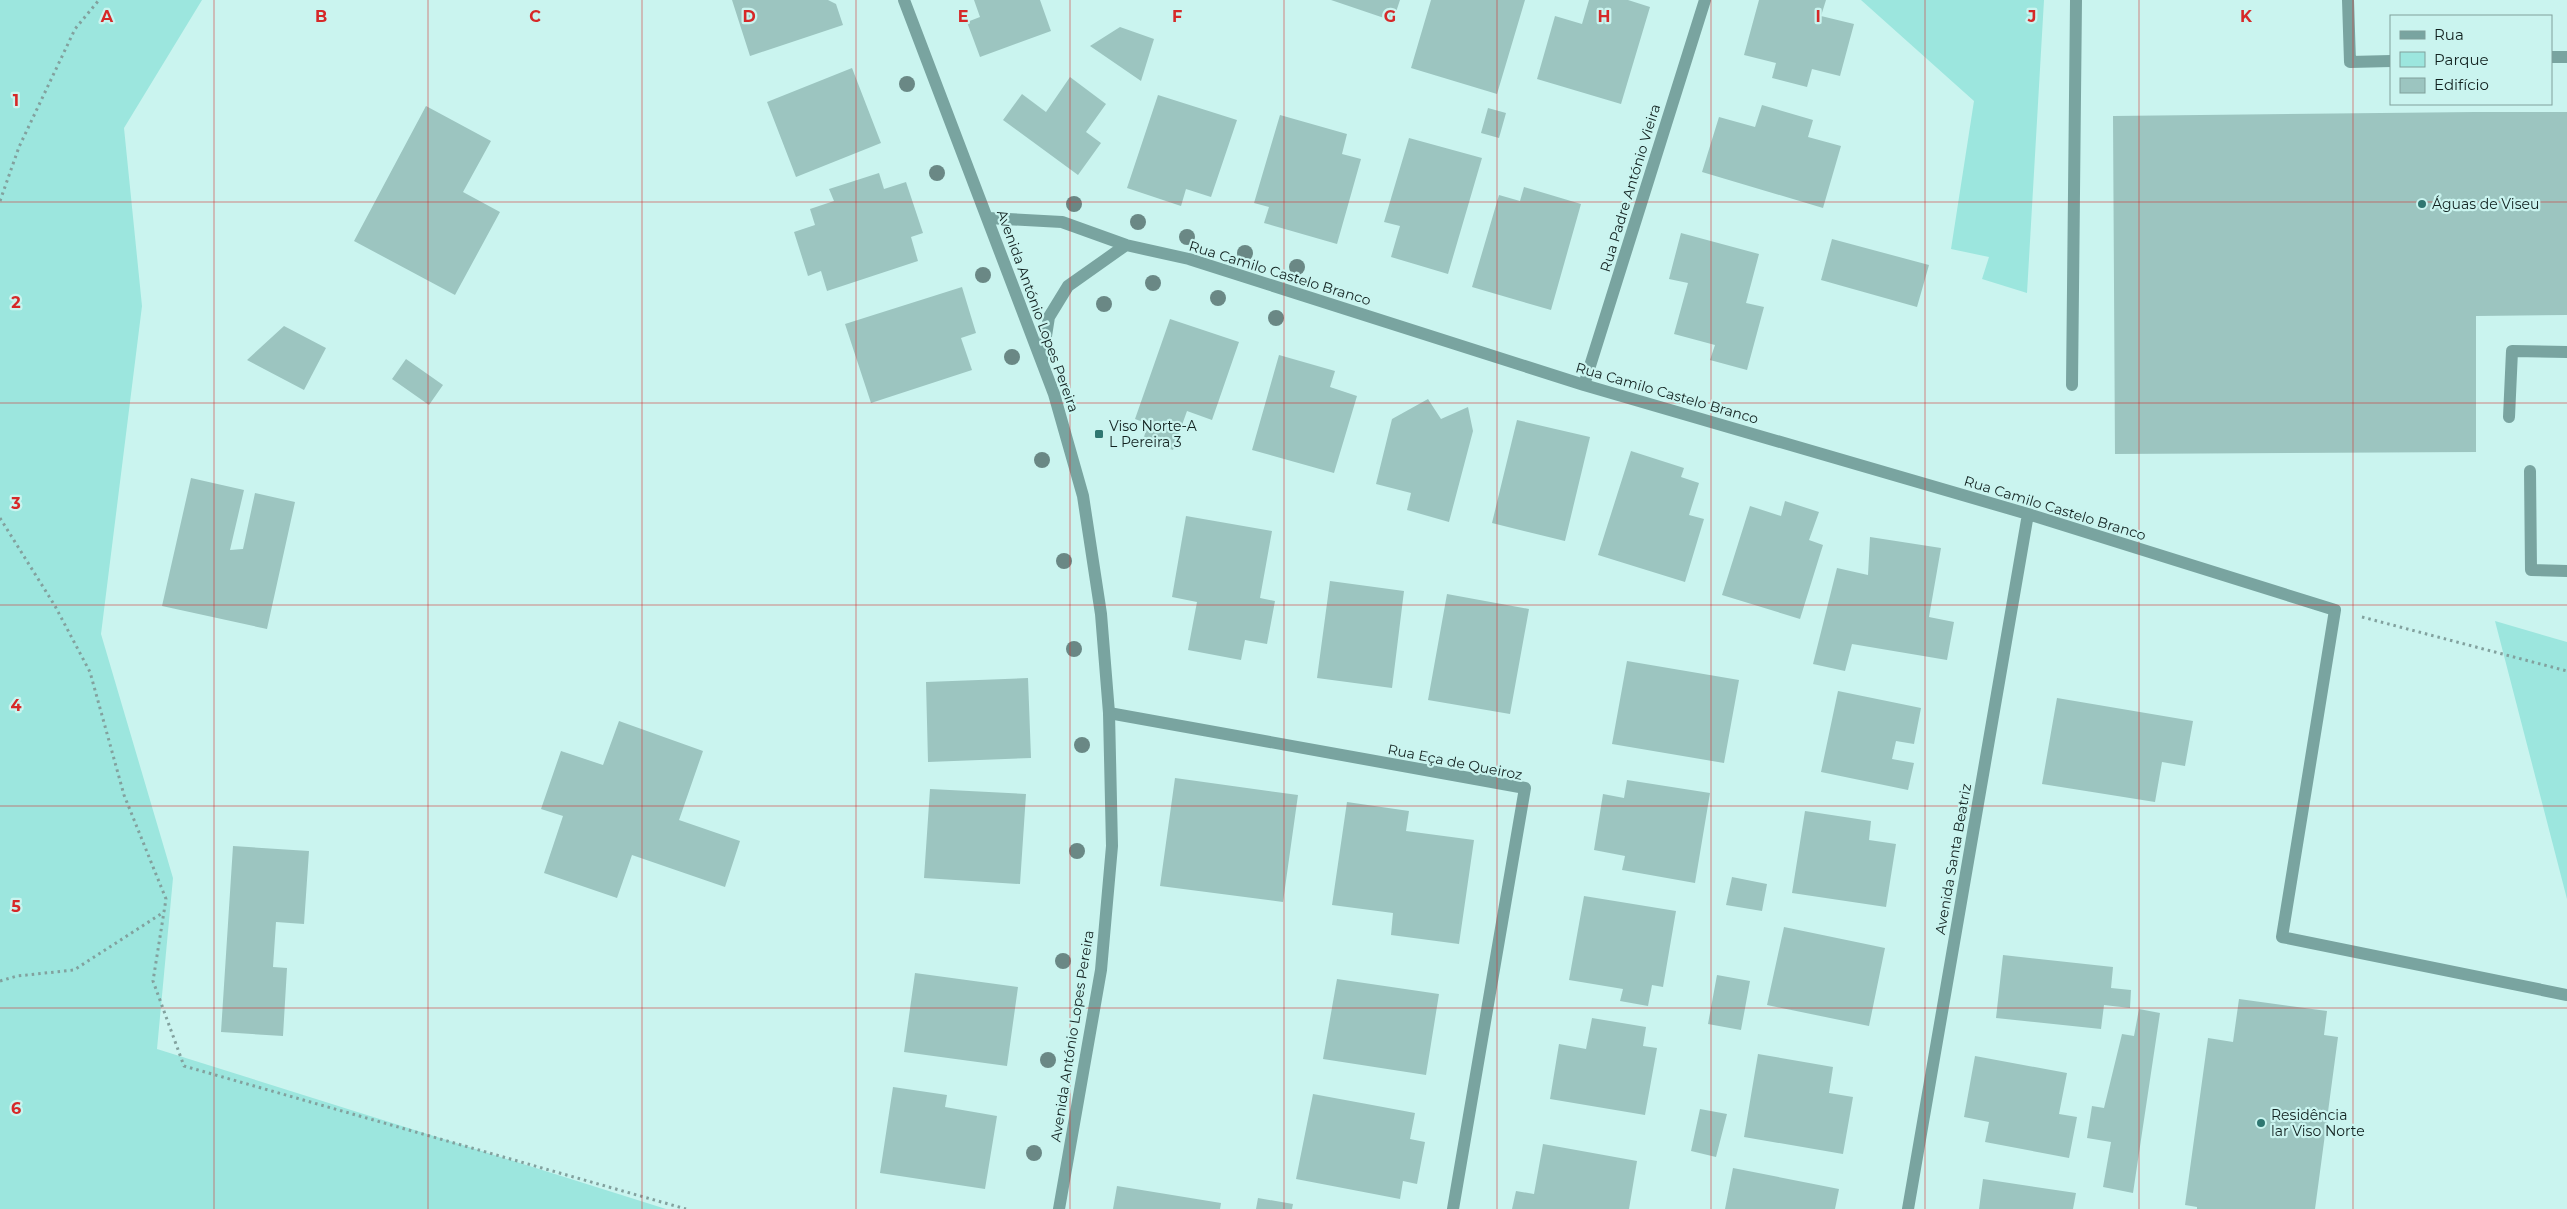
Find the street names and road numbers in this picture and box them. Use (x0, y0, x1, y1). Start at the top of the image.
street label: Rua Padre António Vieira (1596, 102, 1664, 274)
street label: Avenida António Lopes Pereira (993, 207, 1083, 415)
street label: Rua Camilo Castelo Branco (1187, 237, 1373, 309)
street label: Rua Camilo Castelo Branco (1574, 358, 1761, 428)
street label: Rua Camilo Castelo Branco (1962, 472, 2148, 544)
street label: Rua Eça de Queiroz (1386, 740, 1524, 784)
street label: Avenida Santa Beatriz (1931, 782, 1975, 936)
street label: Avenida António Lopes Pereira (1046, 929, 1098, 1143)

